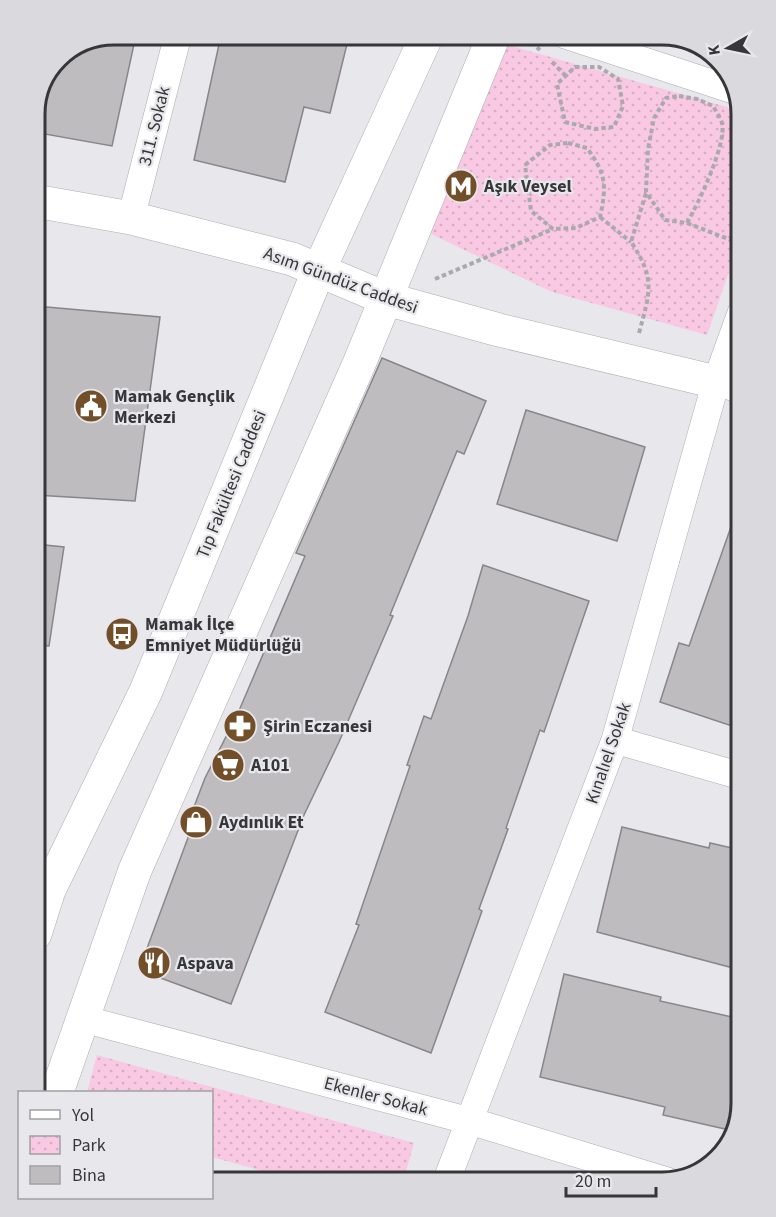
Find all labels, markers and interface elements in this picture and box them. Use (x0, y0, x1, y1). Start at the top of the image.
north arrow (698, 18, 758, 78)
text: K (703, 43, 726, 57)
street label: 311. Sokak (133, 84, 176, 168)
metro station icon: Aşık Veysel (443, 168, 479, 204)
place label: Aşık Veysel (483, 174, 572, 199)
street label: Asım Gündüz Caddesi (260, 241, 422, 320)
place label: Mamak Gençlik Merkezi (114, 384, 235, 430)
public building icon: Mamak Gençlik Merkezi (73, 388, 109, 424)
street label: Tıp Fakültesi Caddesi (190, 406, 273, 562)
place label: Mamak İlçe Emniyet Müdürlüğü (145, 612, 301, 658)
bus stop icon: Mamak İlçe Emniyet Müdürlüğü (104, 616, 140, 652)
street label: Kınalıel Sokak (579, 699, 638, 807)
pharmacy icon: Şirin Eczanesi (222, 708, 258, 744)
place label: Şirin Eczanesi (263, 714, 372, 739)
supermarket icon: A101 (210, 747, 246, 783)
place label: A101 (250, 753, 290, 778)
shop icon: Aydınlık Et (178, 804, 214, 840)
place label: Aydınlık Et (218, 810, 304, 835)
restaurant icon: Aspava (136, 945, 172, 981)
place label: Aspava (176, 951, 234, 976)
street label: Ekenler Sokak (321, 1071, 431, 1122)
legend (18, 1091, 213, 1199)
text: Yol (71, 1103, 94, 1128)
text: Park (72, 1133, 106, 1158)
scale bar (566, 1160, 656, 1198)
text: Bina (72, 1163, 106, 1188)
text: 20 m (575, 1169, 611, 1194)

